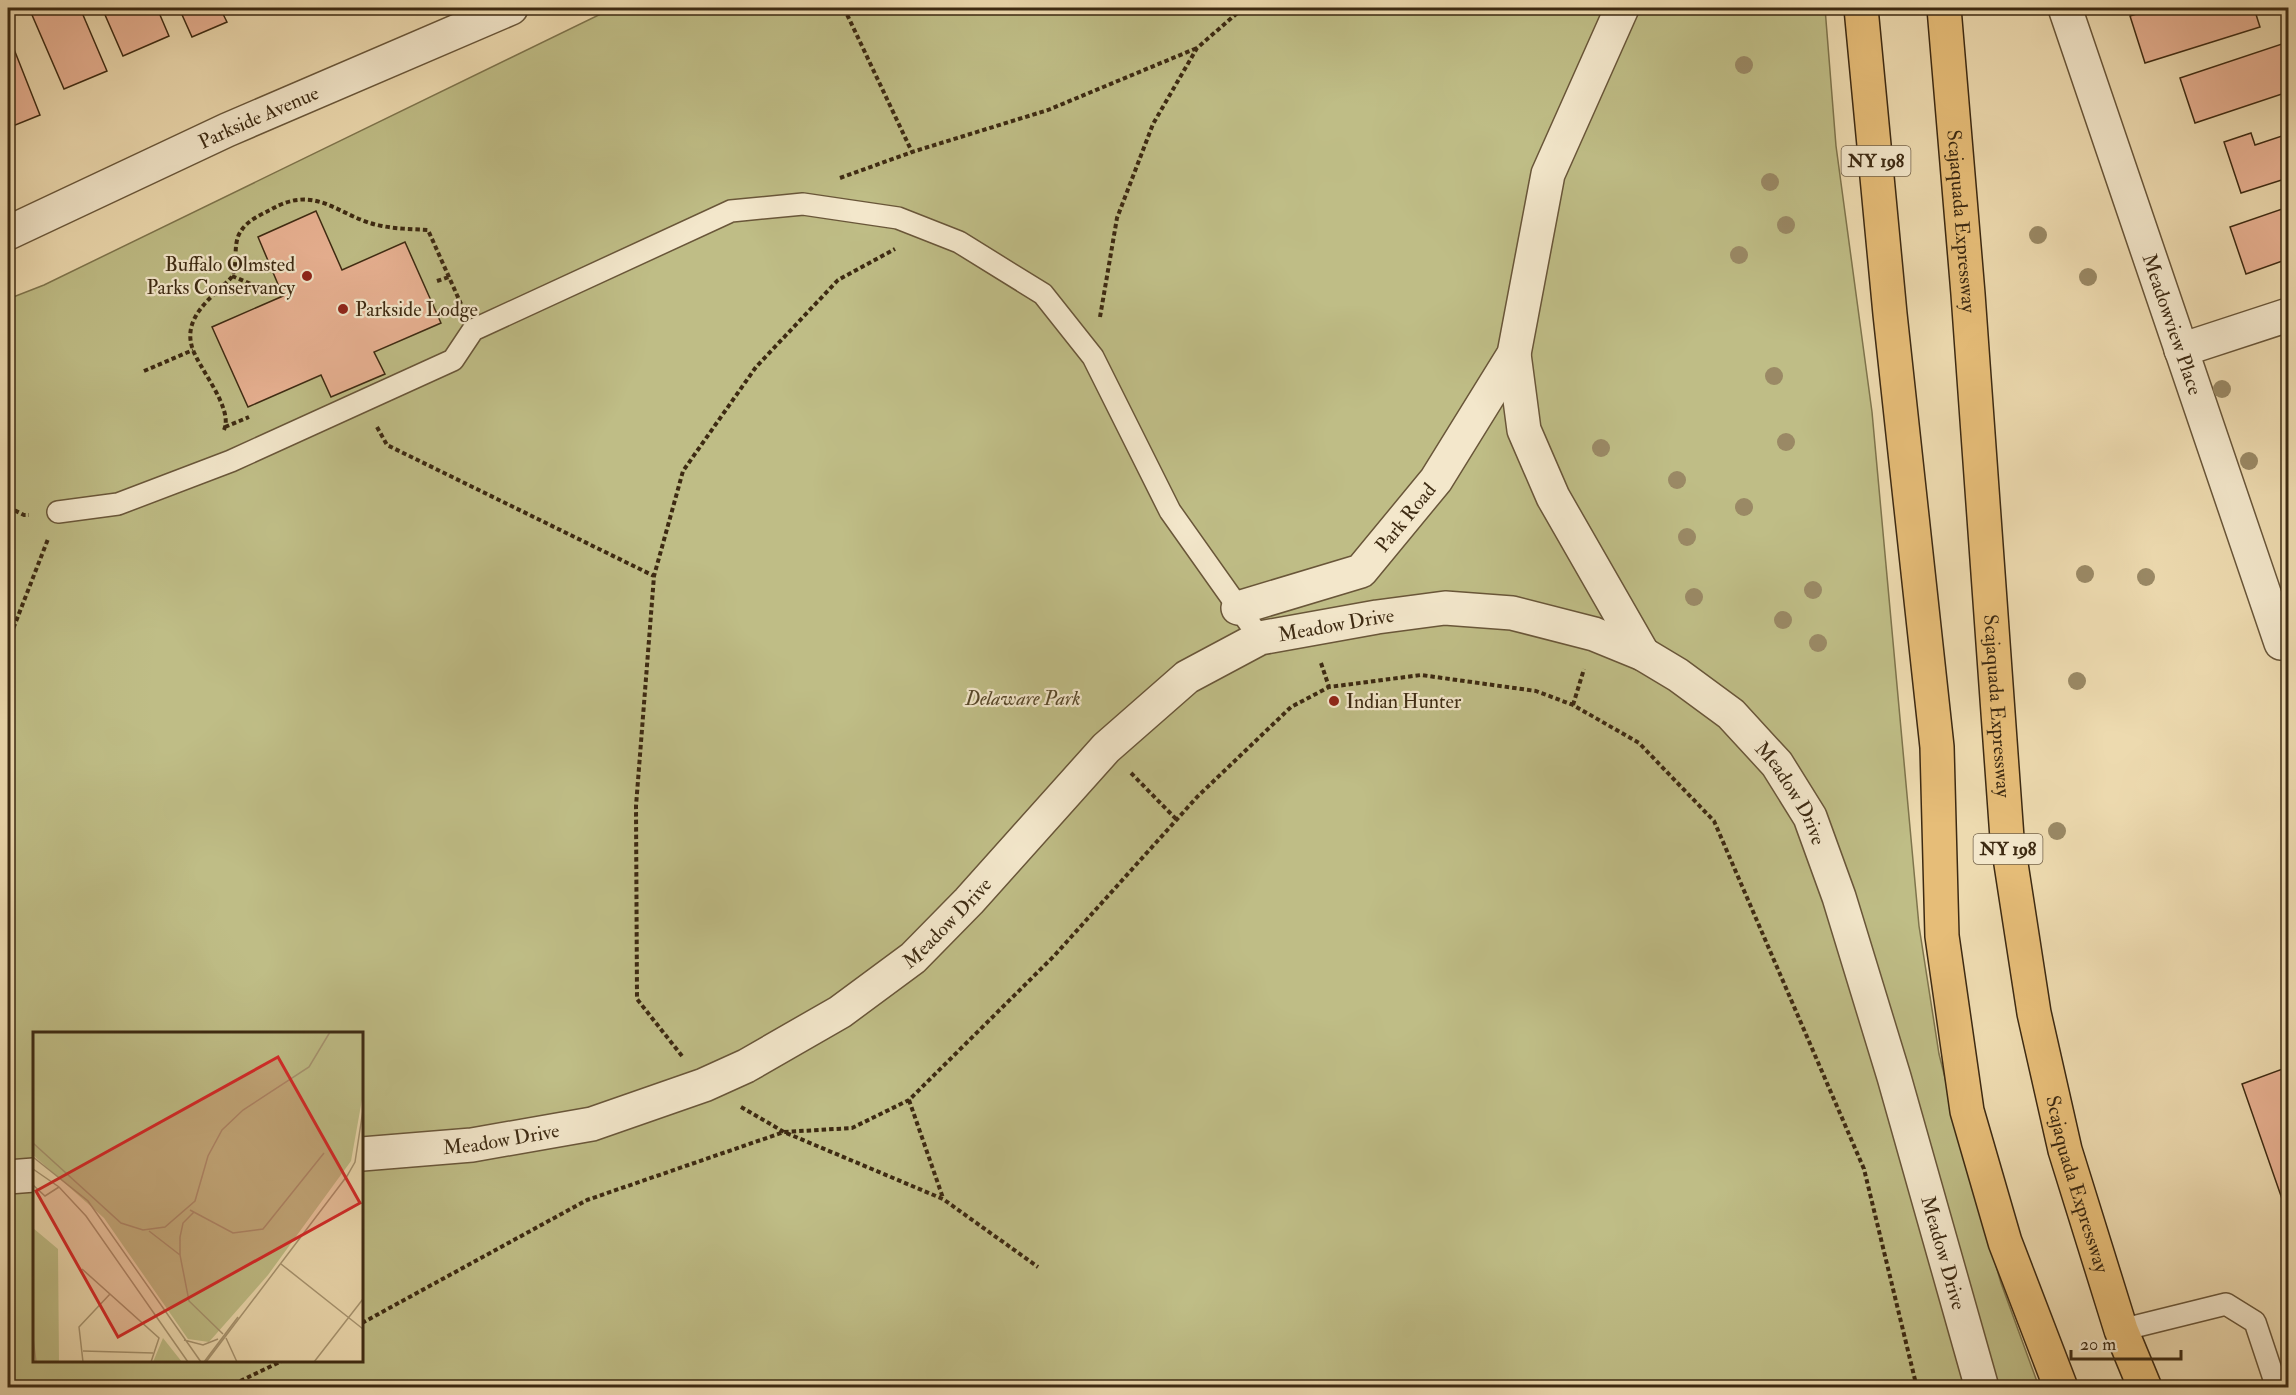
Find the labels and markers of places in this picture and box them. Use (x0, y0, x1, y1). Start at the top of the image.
place label: Buffalo Olmsted Parks Conservancy (146, 252, 296, 300)
marker: Buffalo Olmsted Parks Conservancy (300, 269, 314, 283)
place label: Parkside Lodge (355, 297, 478, 322)
marker: Parkside Lodge (336, 302, 350, 316)
place label: Indian Hunter (1346, 689, 1462, 714)
marker: Indian Hunter (1327, 694, 1341, 708)

